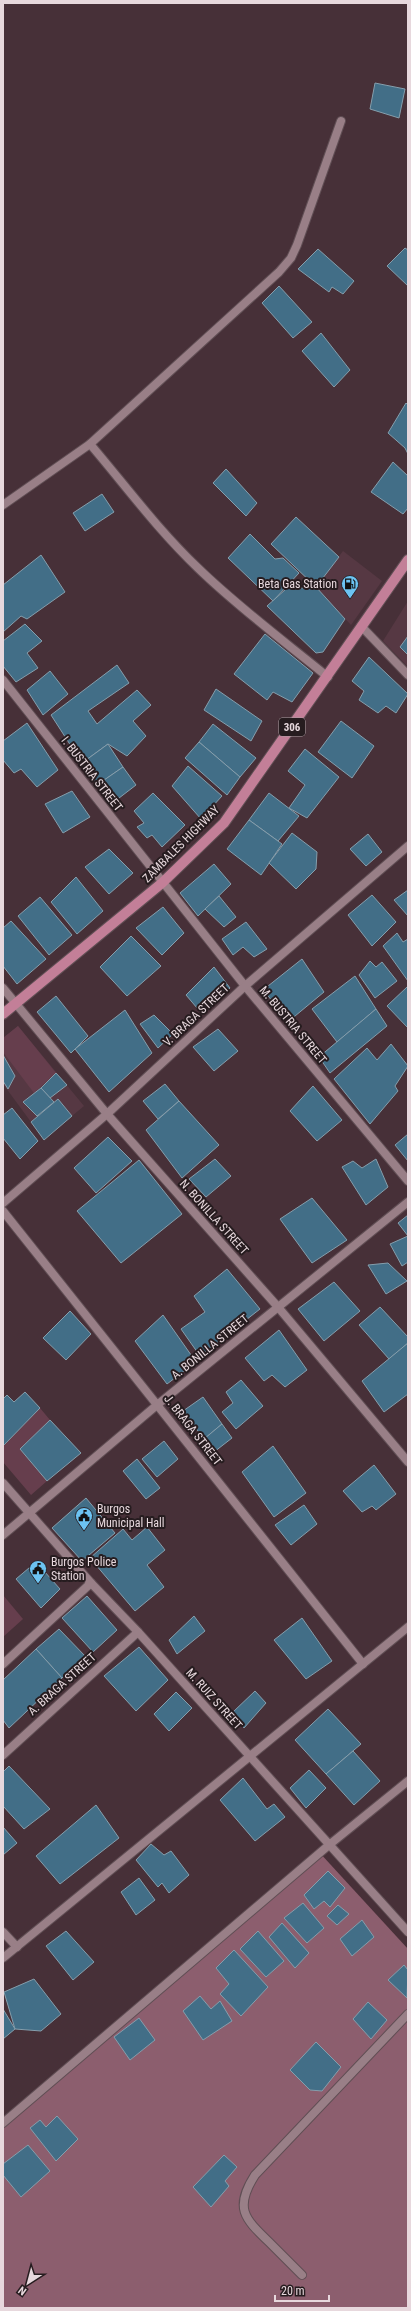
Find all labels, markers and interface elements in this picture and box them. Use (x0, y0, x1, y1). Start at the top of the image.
fuel station icon: Beta Gas Station (340, 574, 360, 599)
place label: Beta Gas Station (258, 577, 337, 591)
road number: 306 (279, 718, 305, 736)
street label: I. BUSTRIA STREET (58, 734, 126, 814)
street label: ZAMBALES HIGHWAY (140, 802, 223, 885)
street label: V. BRAGA STREET (160, 981, 232, 1049)
street label: M. BUSTRIA STREET (256, 983, 330, 1067)
street label: N. BONILLA STREET (177, 1177, 251, 1257)
street label: A. BONILLA STREET (169, 1312, 251, 1382)
street label: J. BRAGA STREET (161, 1392, 225, 1468)
place label: Burgos Municipal Hall (97, 1502, 165, 1530)
public building icon: Burgos Municipal Hall (74, 1506, 94, 1531)
place label: Burgos Police Station (51, 1555, 117, 1583)
public building icon: Burgos Police Station (28, 1559, 48, 1584)
street label: A. BRAGA STREET (25, 1650, 99, 1718)
street label: M. RUIZ STREET (183, 1666, 245, 1732)
north arrow (8, 2263, 48, 2303)
scale bar (275, 2277, 329, 2303)
text: N (16, 2283, 29, 2298)
text: 20 m (281, 2284, 305, 2298)

